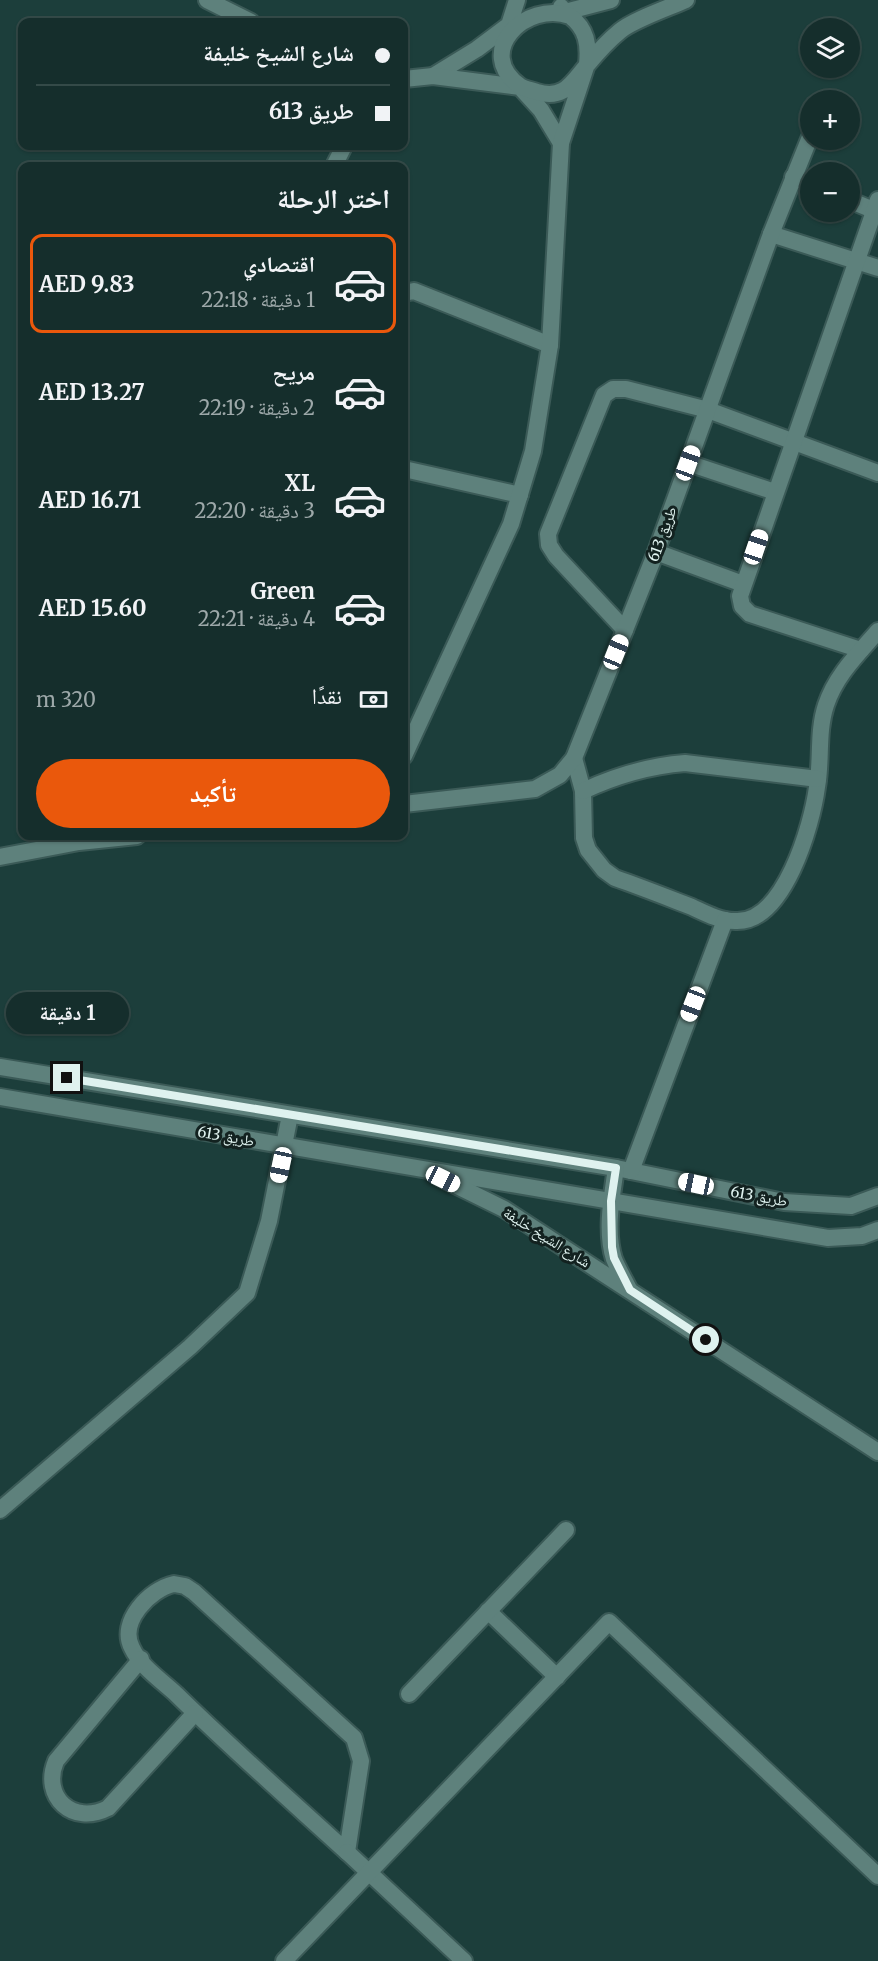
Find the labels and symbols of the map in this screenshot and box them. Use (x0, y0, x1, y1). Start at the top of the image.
car (673, 443, 703, 483)
street label: طريق 613 (643, 504, 682, 565)
car (742, 527, 770, 567)
car (601, 632, 631, 672)
car (678, 984, 708, 1024)
callout: 1 دقيقة (5, 991, 128, 1033)
route end (53, 1064, 80, 1091)
street label: طريق 613 (196, 1122, 256, 1151)
car (268, 1146, 294, 1184)
car (423, 1163, 463, 1195)
car (677, 1171, 715, 1197)
street label: طريق 613 (729, 1182, 789, 1211)
street label: شارع الشيخ خليفة (499, 1203, 594, 1272)
route start (692, 1326, 719, 1353)

